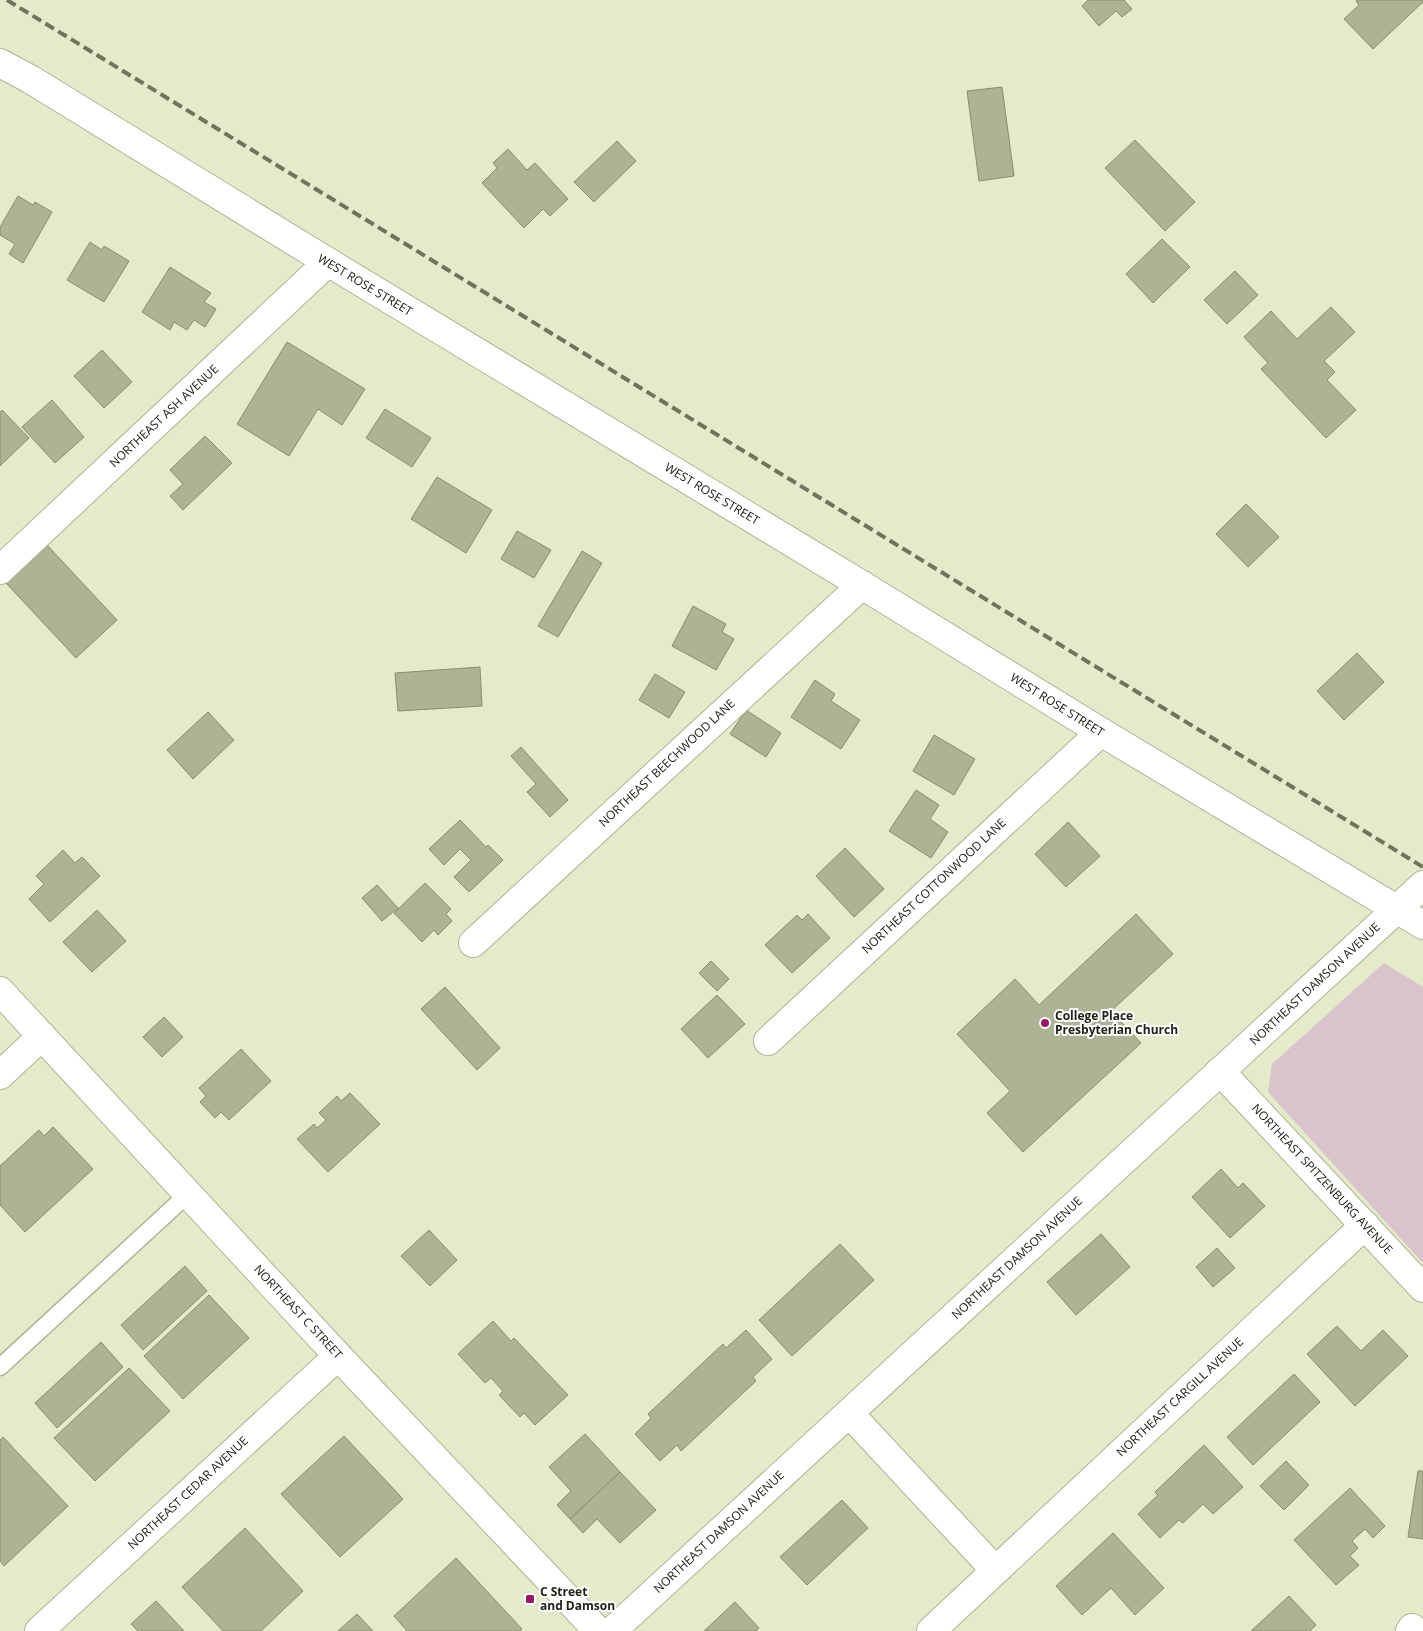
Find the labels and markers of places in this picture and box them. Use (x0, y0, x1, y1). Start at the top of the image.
place label: College Place Presbyterian Church (1055, 1007, 1178, 1038)
marker: College Place Presbyterian Church (1039, 1017, 1051, 1029)
place label: C Street and Damson (540, 1583, 615, 1614)
marker: C Street and Damson (524, 1593, 536, 1605)

